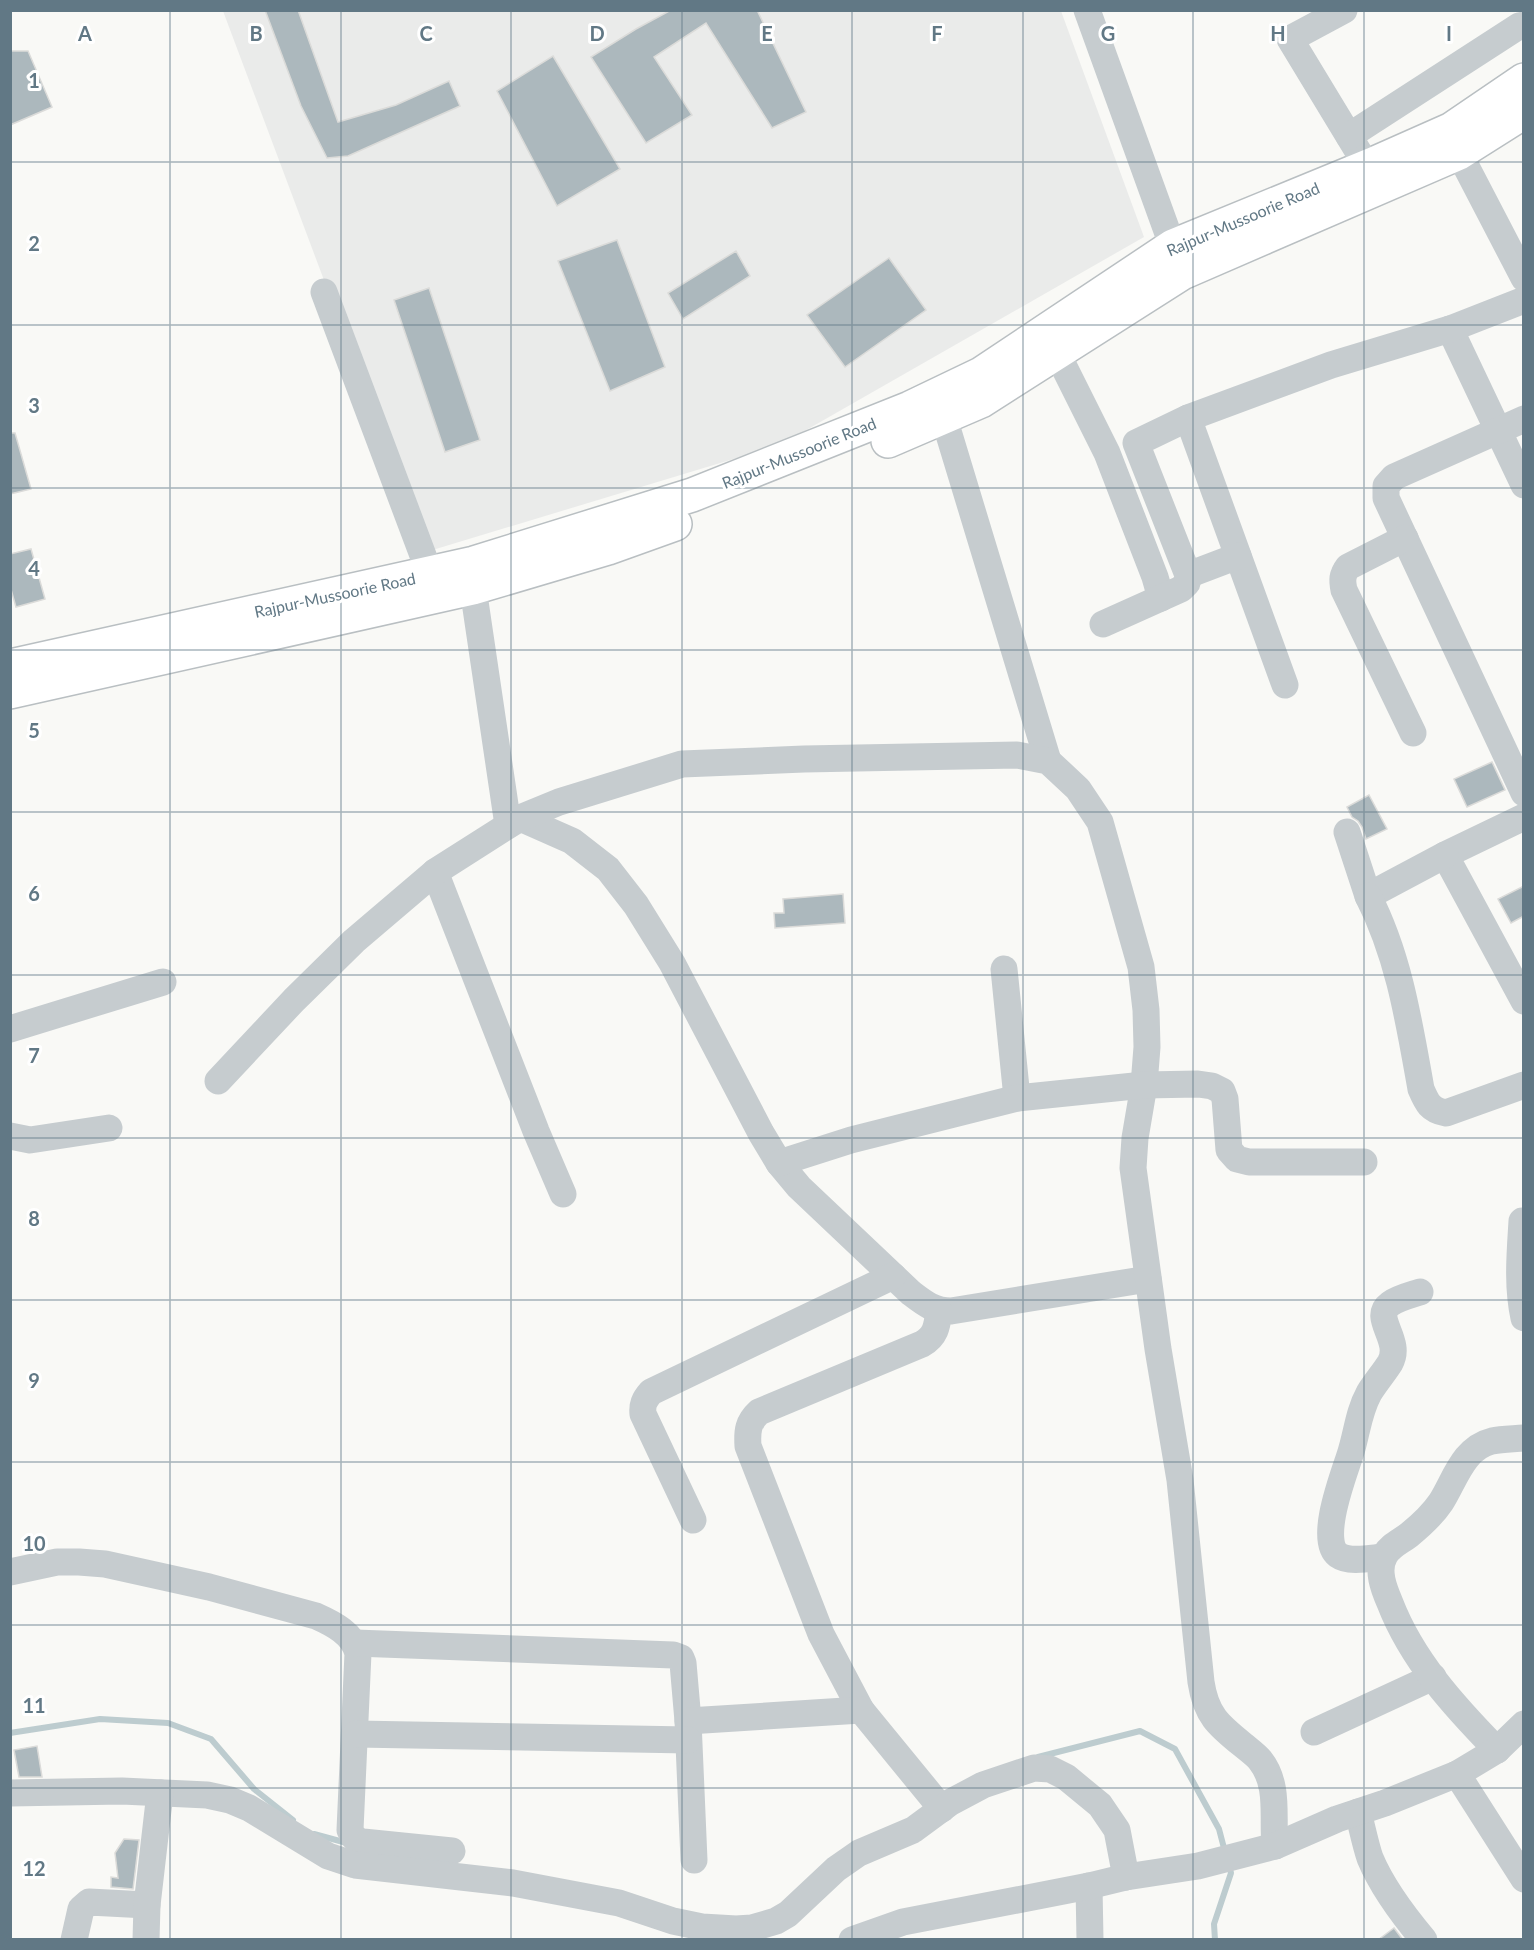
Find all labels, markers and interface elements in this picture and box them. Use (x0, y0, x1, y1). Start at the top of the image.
text: A (77, 21, 92, 45)
text: B (249, 21, 263, 45)
text: C (419, 21, 433, 45)
text: D (589, 21, 605, 45)
text: E (761, 21, 773, 45)
text: F (931, 21, 943, 45)
text: G (1101, 21, 1115, 45)
text: H (1270, 21, 1286, 45)
text: I (1446, 21, 1452, 45)
text: 1 (28, 68, 40, 92)
street label: Rajpur-Mussoorie Road (1163, 178, 1322, 259)
text: 2 (28, 231, 40, 255)
text: 3 (28, 393, 40, 417)
street label: Rajpur-Mussoorie Road (719, 413, 879, 492)
text: 4 (28, 556, 40, 580)
street label: Rajpur-Mussoorie Road (253, 568, 417, 621)
text: 5 (28, 718, 40, 742)
text: 6 (28, 881, 40, 905)
text: 7 (28, 1043, 40, 1067)
text: 8 (28, 1206, 40, 1230)
text: 9 (28, 1368, 40, 1392)
text: 10 (22, 1531, 46, 1555)
text: 11 (22, 1693, 46, 1717)
text: 12 (22, 1856, 46, 1880)

